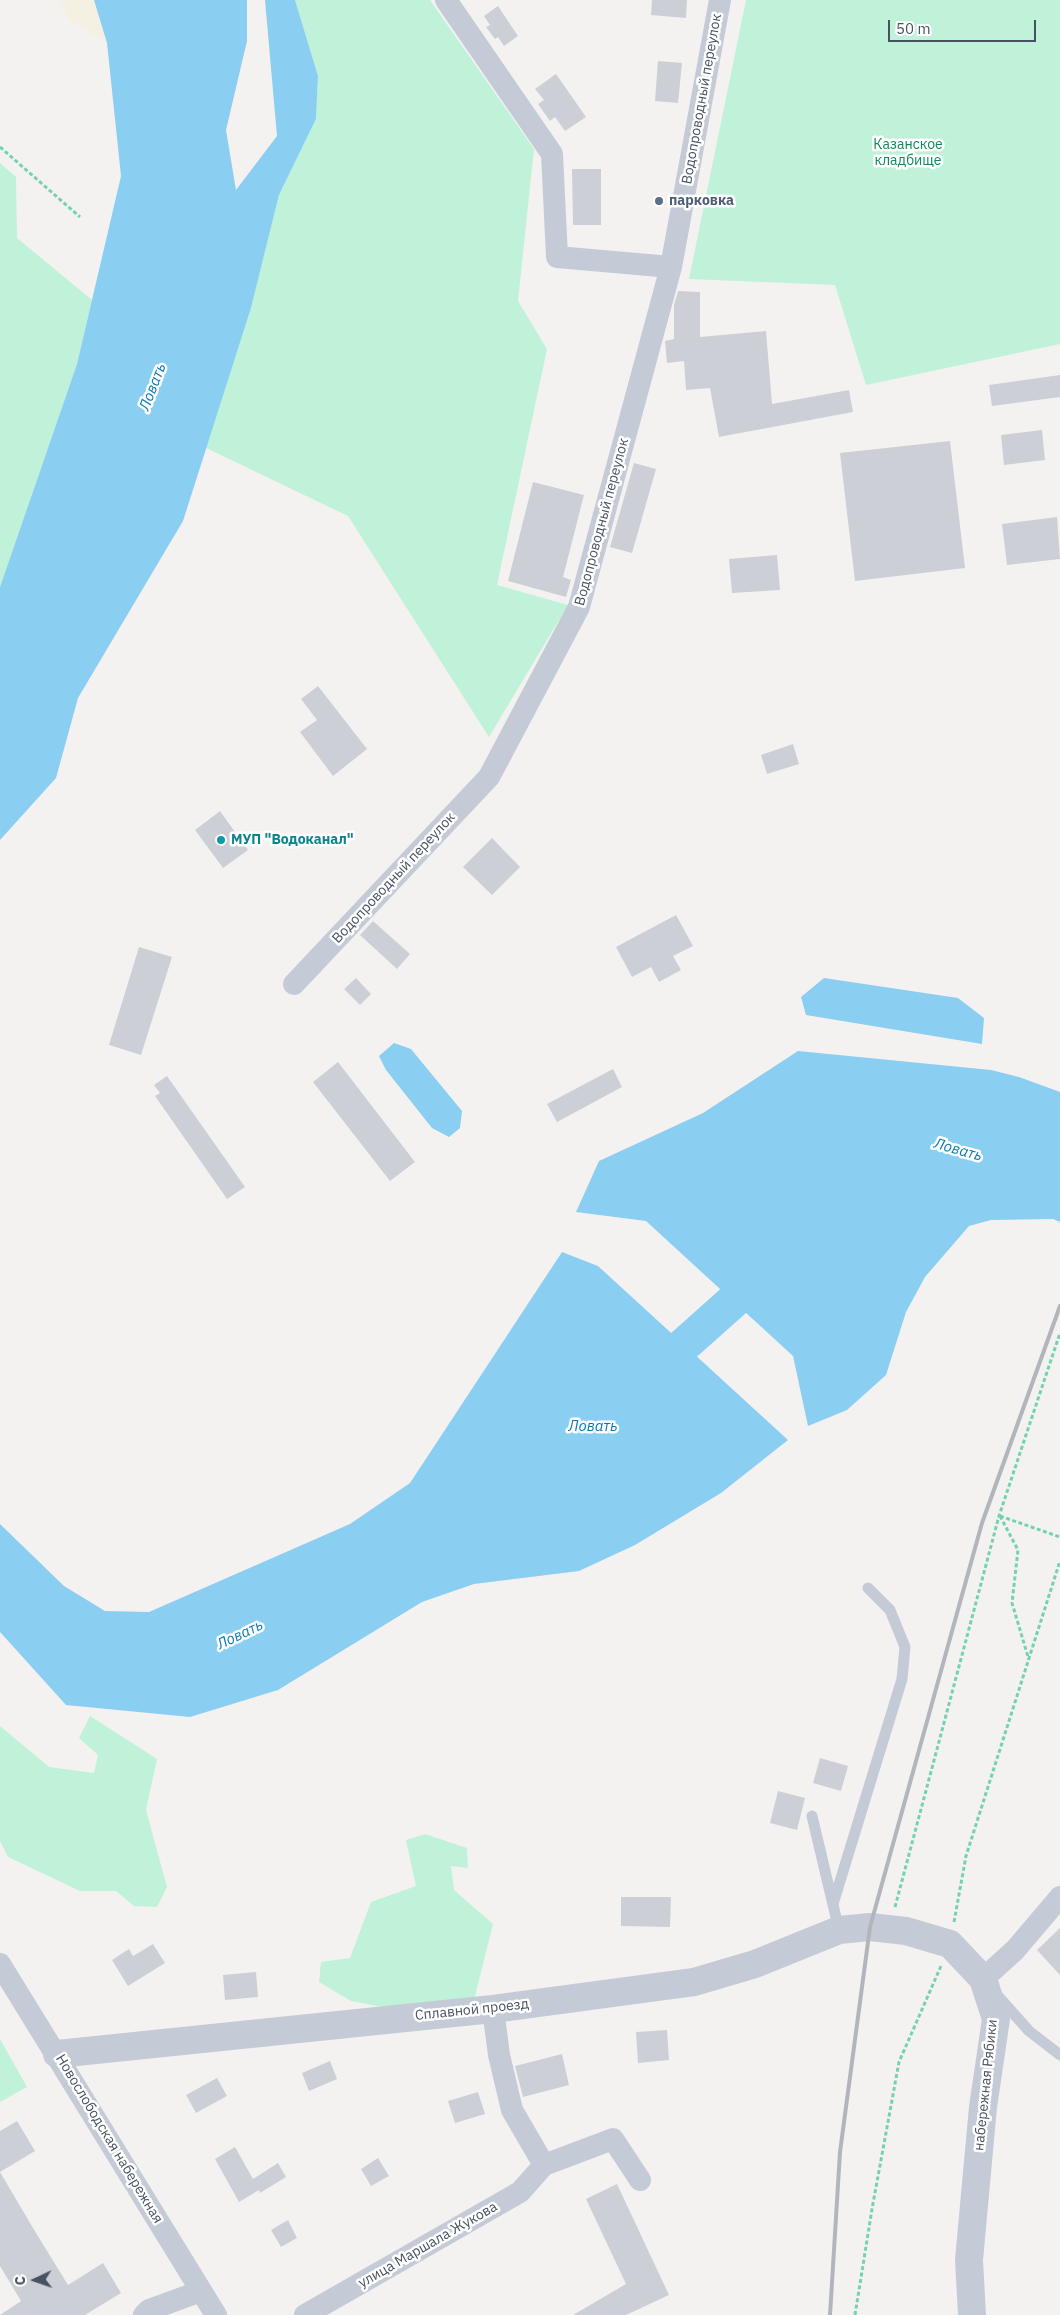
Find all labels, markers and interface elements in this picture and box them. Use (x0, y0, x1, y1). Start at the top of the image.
scale bar (890, 10, 1038, 42)
street label: Водопроводный переулок (679, 13, 725, 185)
text: 50 m (896, 19, 931, 38)
park label: Казанское кладбище (873, 137, 943, 170)
place label: парковка (669, 193, 734, 209)
marker: парковка (653, 195, 665, 207)
water label: Ловать (136, 361, 170, 413)
street label: Водопроводный переулок (572, 436, 632, 608)
street label: Водопроводный переулок (329, 809, 459, 947)
place label: МУП "Водоканал" (231, 832, 354, 848)
marker: МУП "Водоканал" (215, 834, 227, 846)
water label: Ловать (932, 1135, 984, 1165)
water label: Ловать (569, 1418, 617, 1436)
water label: Ловать (214, 1616, 266, 1654)
street label: Сплавной проезд (414, 1996, 530, 2024)
street label: набережная Рябики (971, 2018, 1001, 2152)
street label: Новослободская набережная (52, 2051, 166, 2227)
street label: улица Маршала Жукова (356, 2198, 500, 2292)
north arrow (10, 2255, 60, 2305)
text: С (11, 2276, 29, 2286)

